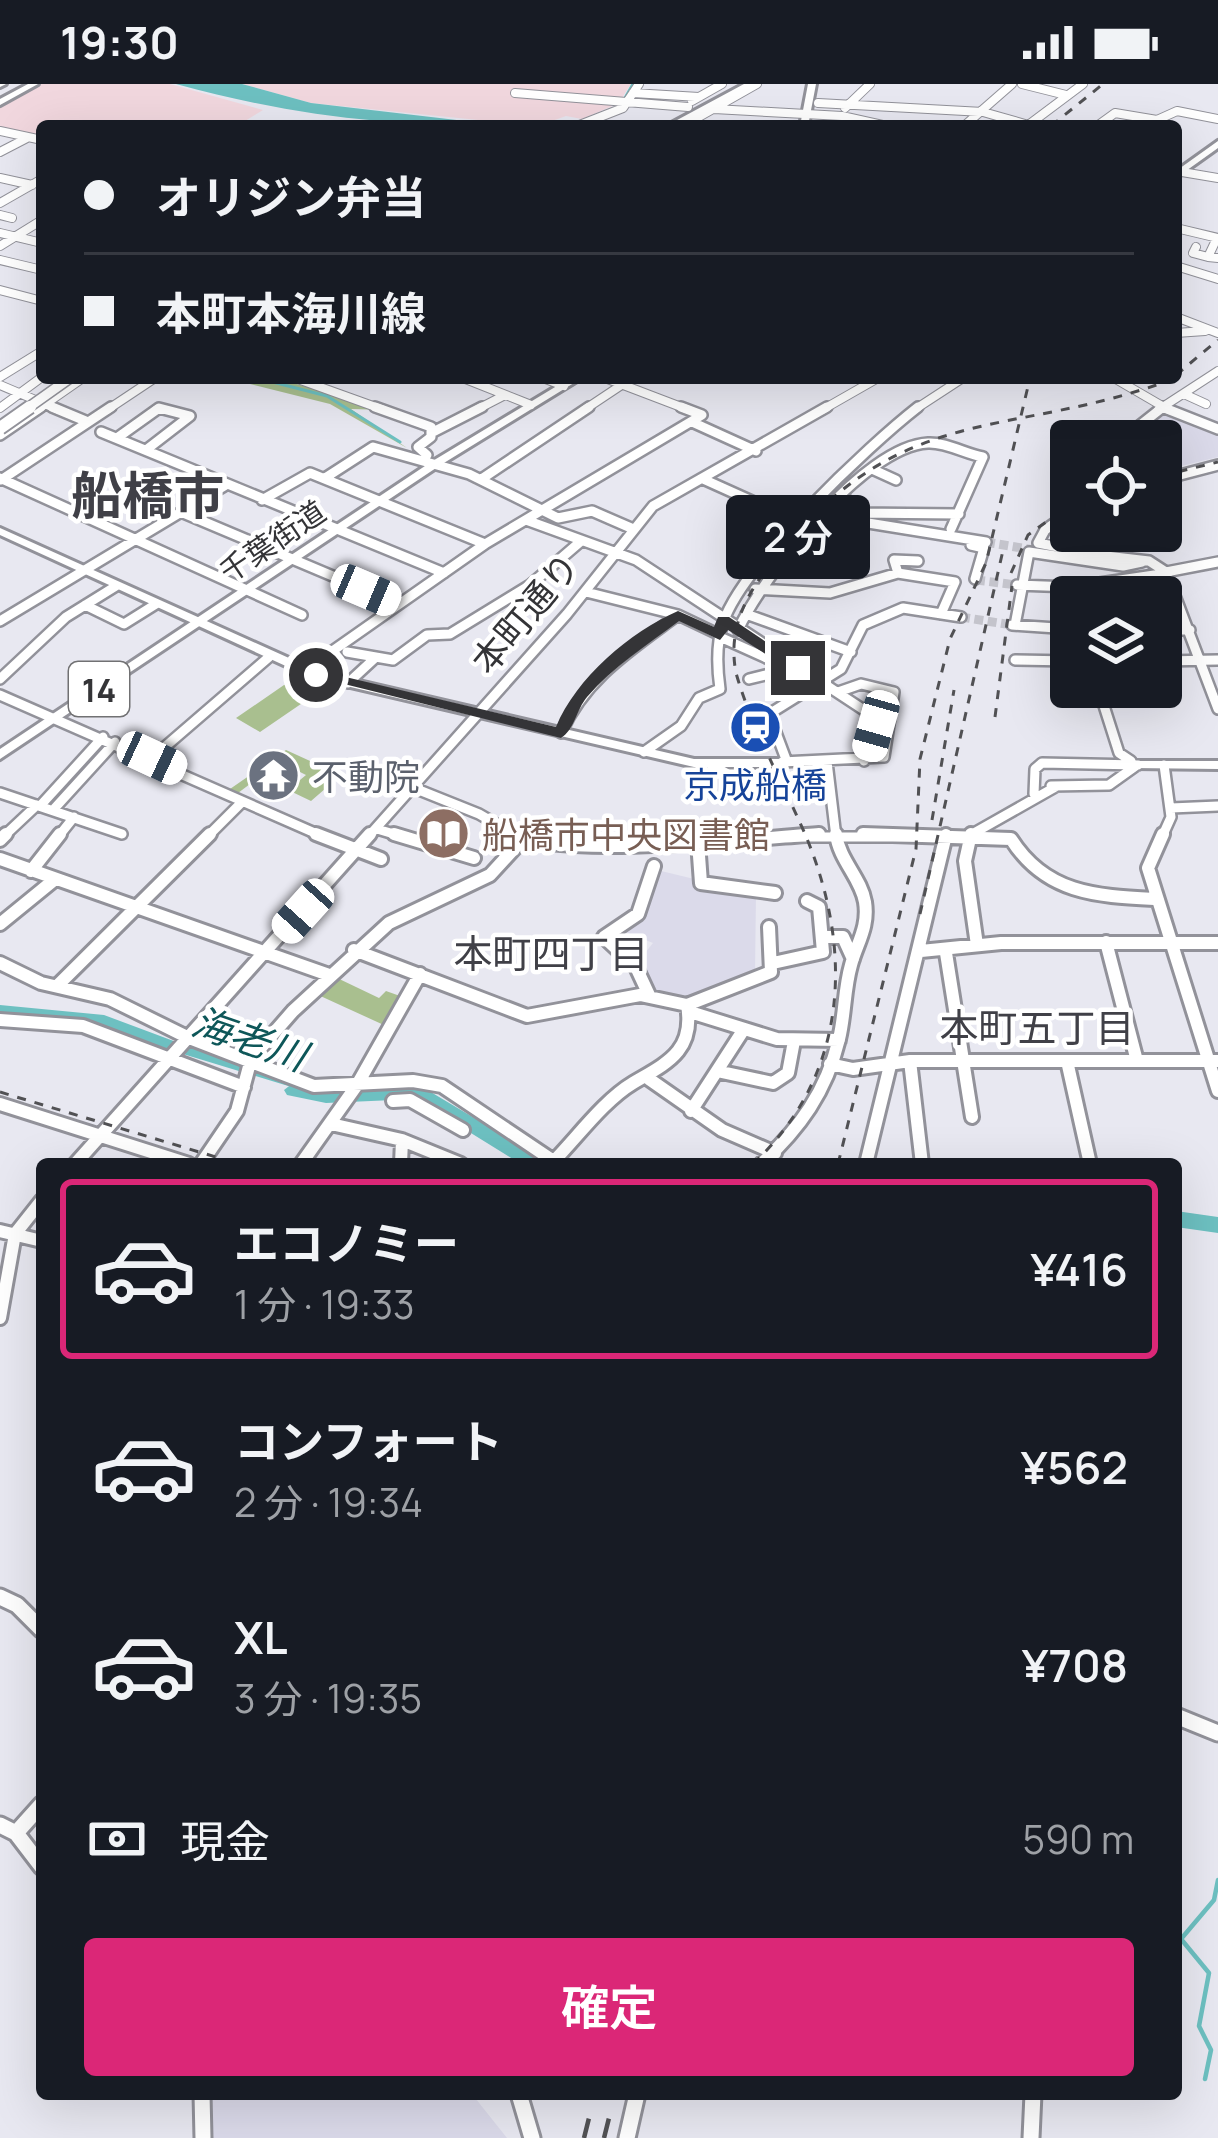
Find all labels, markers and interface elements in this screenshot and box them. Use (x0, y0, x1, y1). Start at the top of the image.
text: 19:30 (60, 11, 179, 73)
text: オリジン弁当 (156, 166, 426, 228)
text: 本町本海川線 (156, 282, 426, 344)
map controls (1050, 420, 1182, 708)
button: locate (1050, 420, 1182, 552)
district label: 船橋市 (71, 460, 225, 529)
street label: 千葉街道 (211, 490, 333, 592)
callout: 2 分 (726, 494, 870, 578)
text: 2 分 (763, 510, 833, 564)
street label: 本町通り (460, 542, 590, 684)
car (326, 559, 406, 621)
button: layers (1050, 576, 1182, 708)
route end (771, 641, 825, 695)
route start (289, 648, 343, 702)
road number: 14 (69, 662, 129, 716)
car (849, 686, 903, 766)
station icon: 京成船橋 (727, 700, 783, 756)
car (112, 726, 192, 790)
temple icon: 不動院 (245, 748, 301, 804)
place label: 不動院 (312, 752, 420, 801)
place label: 京成船橋 (683, 760, 827, 809)
library icon: 船橋市中央図書館 (415, 806, 471, 862)
place label: 船橋市中央図書館 (482, 810, 770, 859)
car (266, 872, 340, 950)
district label: 本町四丁目 (453, 926, 649, 980)
water label: 海老川 (186, 993, 318, 1084)
district label: 本町五丁目 (939, 1000, 1135, 1054)
text: エコノミー (234, 1212, 459, 1274)
icon: car (90, 1215, 198, 1323)
text: ¥416 (1030, 1238, 1128, 1300)
text: 1 分 · 19:33 (234, 1277, 415, 1331)
text: コンフォート (234, 1410, 503, 1472)
icon: car (90, 1413, 198, 1521)
text: ¥562 (1021, 1436, 1128, 1498)
text: 2 分 · 19:34 (234, 1475, 423, 1529)
text: XL (234, 1606, 288, 1668)
icon: car (90, 1611, 198, 1719)
text: ¥708 (1022, 1634, 1128, 1696)
text: 3 分 · 19:35 (234, 1671, 422, 1725)
icon: cash (84, 1806, 150, 1872)
text: 現金 (180, 1810, 270, 1872)
text: 590 m (1023, 1812, 1134, 1866)
button: 確定 (84, 1938, 1134, 2076)

